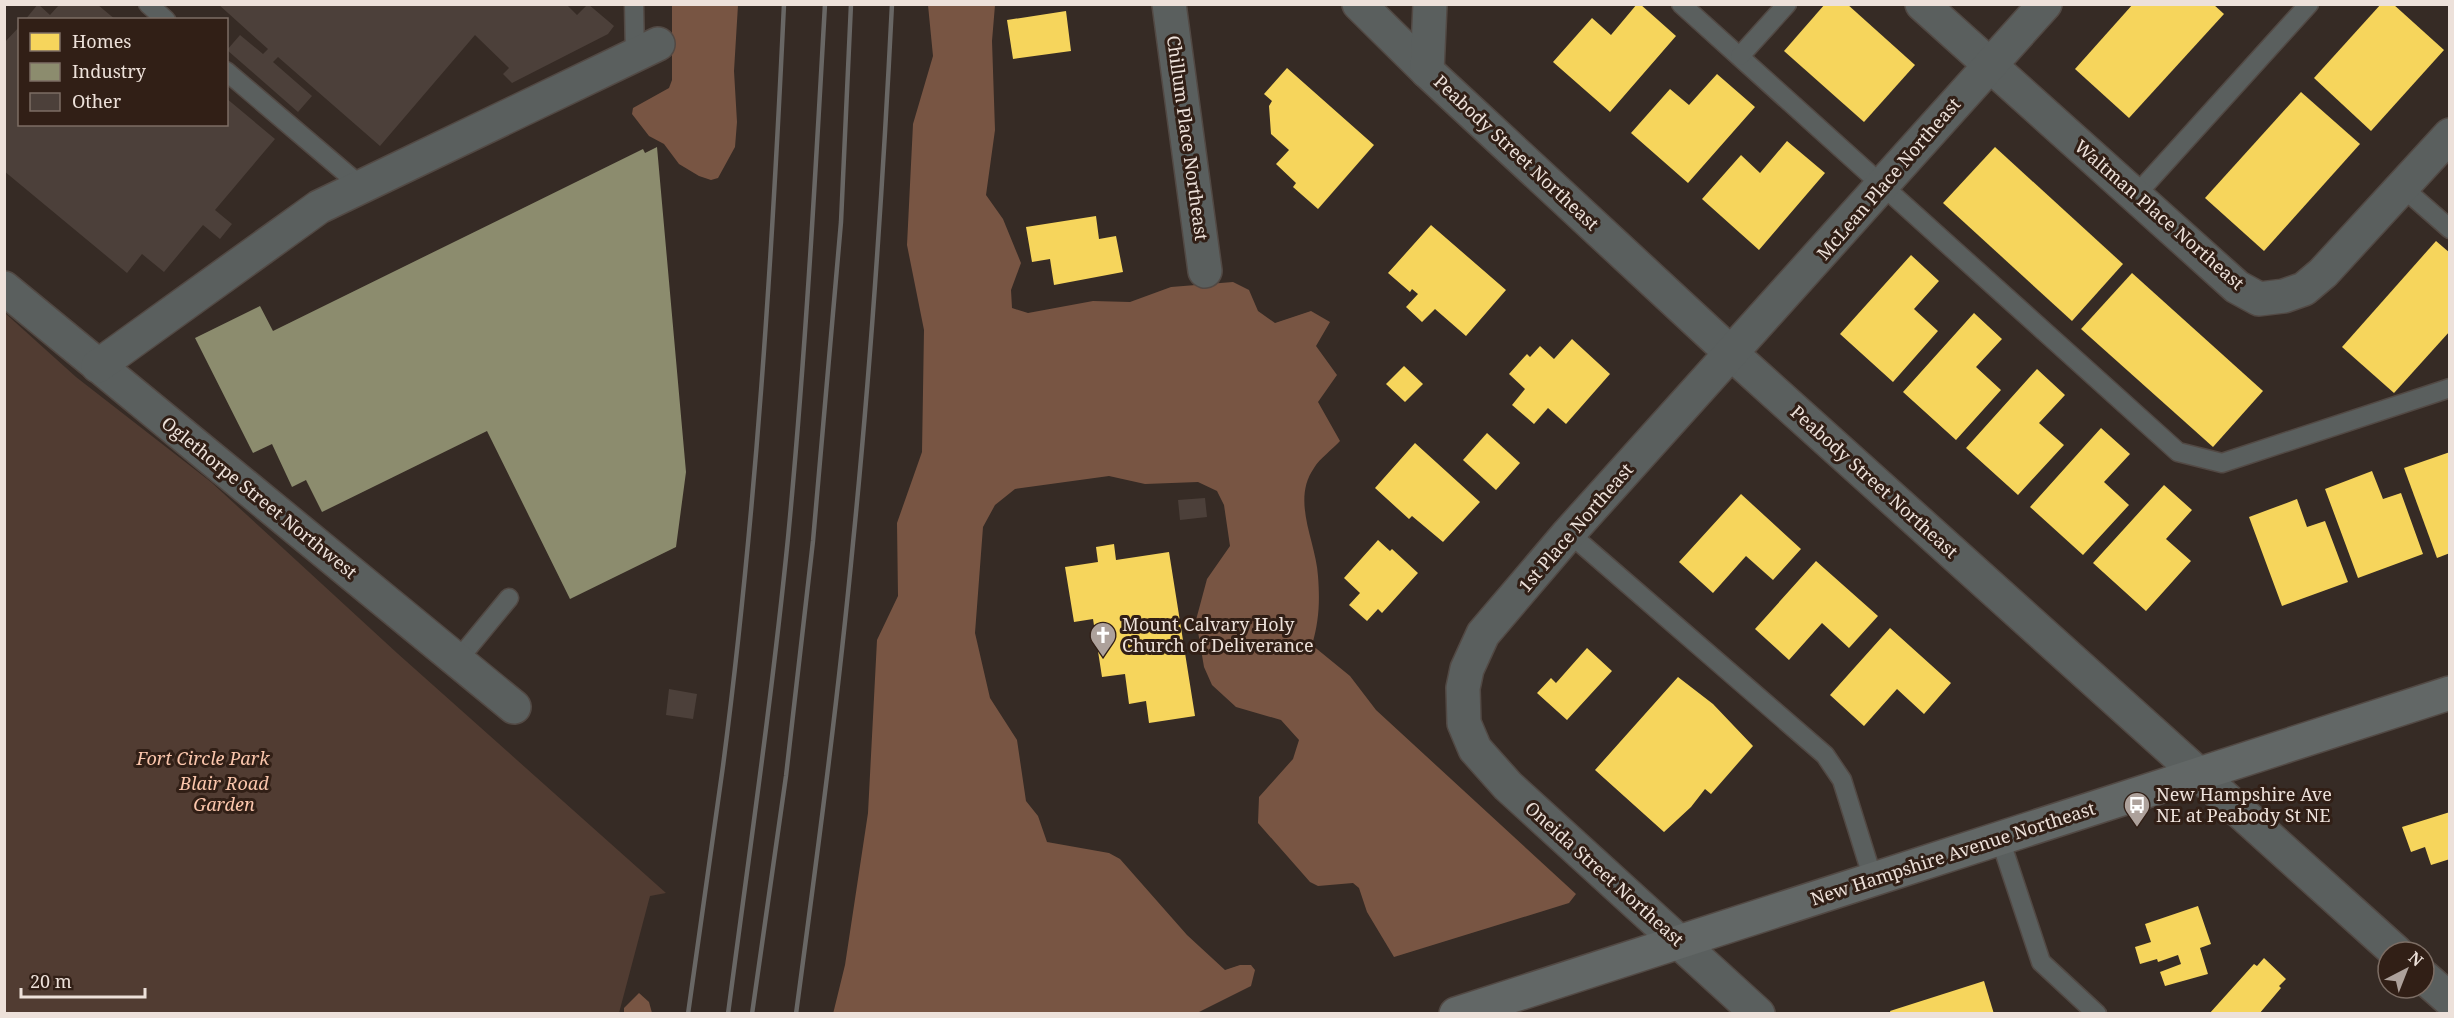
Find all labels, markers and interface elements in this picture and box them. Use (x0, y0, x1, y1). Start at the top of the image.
legend (18, 18, 228, 126)
text: Homes (72, 29, 131, 53)
street label: Chillum Place Northeast (1162, 34, 1214, 242)
text: Industry (72, 59, 147, 83)
street label: Peabody Street Northeast (1429, 69, 1604, 235)
text: Other (72, 89, 122, 113)
street label: McLean Place Northeast (1811, 92, 1965, 264)
street label: Waltman Place Northeast (2070, 134, 2250, 295)
street label: Peabody Street Northeast (1786, 400, 1963, 563)
street label: Oglethorpe Street Northwest (157, 411, 362, 584)
street label: 1st Place Northeast (1513, 458, 1638, 597)
place label: Mount Calvary Holy Church of Deliverance (1122, 612, 1314, 657)
church icon: Mount Calvary Holy Church of Deliverance (1088, 620, 1118, 658)
park label: Fort Circle Park (136, 746, 270, 770)
park label: Blair Road Garden (178, 771, 269, 816)
place label: New Hampshire Ave NE at Peabody St NE (2156, 782, 2332, 827)
bus stop icon: New Hampshire Ave NE at Peabody St NE (2122, 790, 2152, 828)
street label: Oneida Street Northeast (1520, 796, 1689, 951)
street label: New Hampshire Avenue Northeast (1807, 796, 2098, 910)
north arrow (2376, 940, 2436, 1000)
text: N (2404, 946, 2428, 972)
scale bar (21, 961, 146, 999)
text: 20 m (30, 969, 72, 993)

